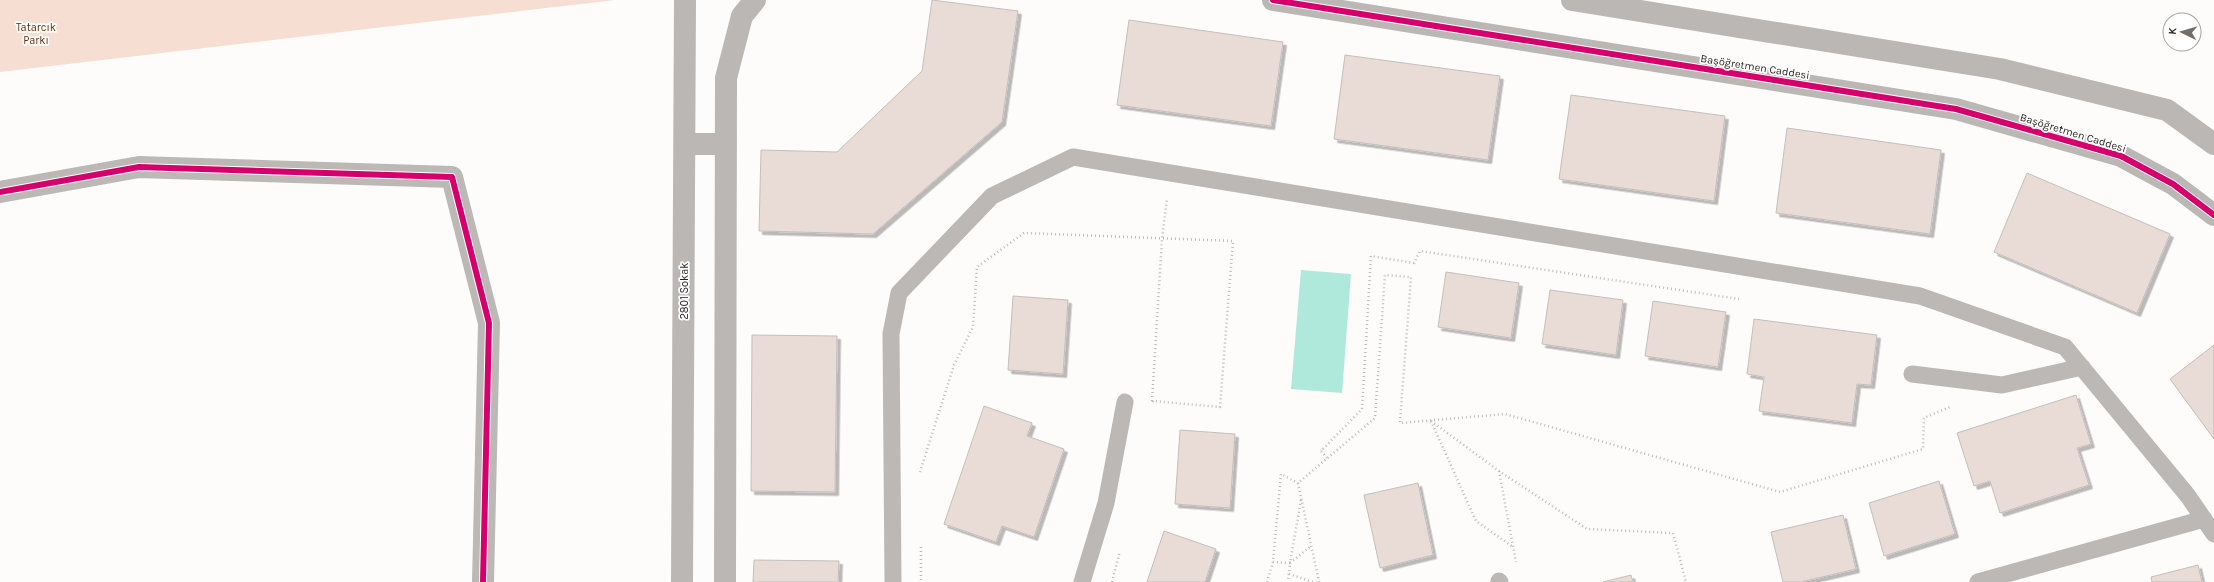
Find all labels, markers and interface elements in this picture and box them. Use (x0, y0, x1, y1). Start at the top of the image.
north arrow (2162, 12, 2202, 52)
park label: Tatarcık Parkı (16, 21, 56, 47)
text: K (2166, 26, 2179, 35)
street label: Başöğretmen Caddesi (1699, 52, 1811, 82)
street label: Başöğretmen Caddesi (2018, 111, 2128, 155)
street label: 2801 Sokak (678, 262, 691, 320)

